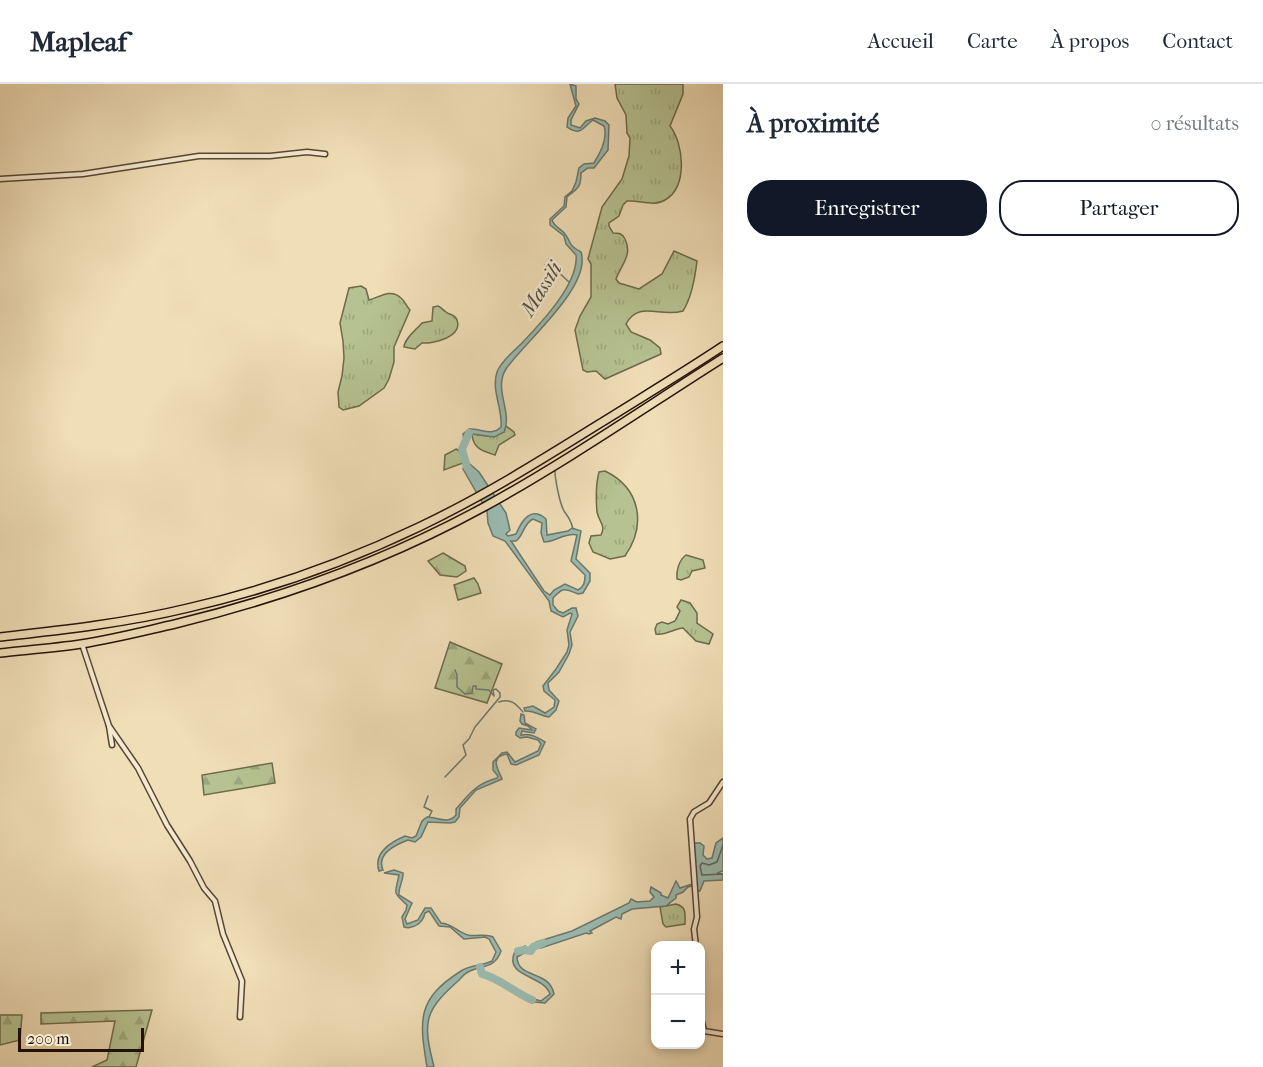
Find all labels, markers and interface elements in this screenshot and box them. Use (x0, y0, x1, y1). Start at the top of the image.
text: Mapleaf (30, 25, 127, 58)
text: Accueil (868, 29, 934, 53)
text: Carte (967, 29, 1018, 53)
text: À propos (1051, 29, 1129, 53)
text: Contact (1162, 29, 1233, 53)
text: À proximité (747, 108, 879, 139)
text: 0 résultats (1150, 112, 1239, 135)
button: Enregistrer (747, 180, 987, 236)
button: Partager (999, 180, 1239, 236)
water label: Massili (514, 256, 568, 322)
map controls (651, 941, 705, 1049)
button: + (651, 941, 705, 995)
button: − (651, 995, 705, 1049)
scale bar (18, 1025, 144, 1052)
text: 200 m (27, 1029, 70, 1048)

